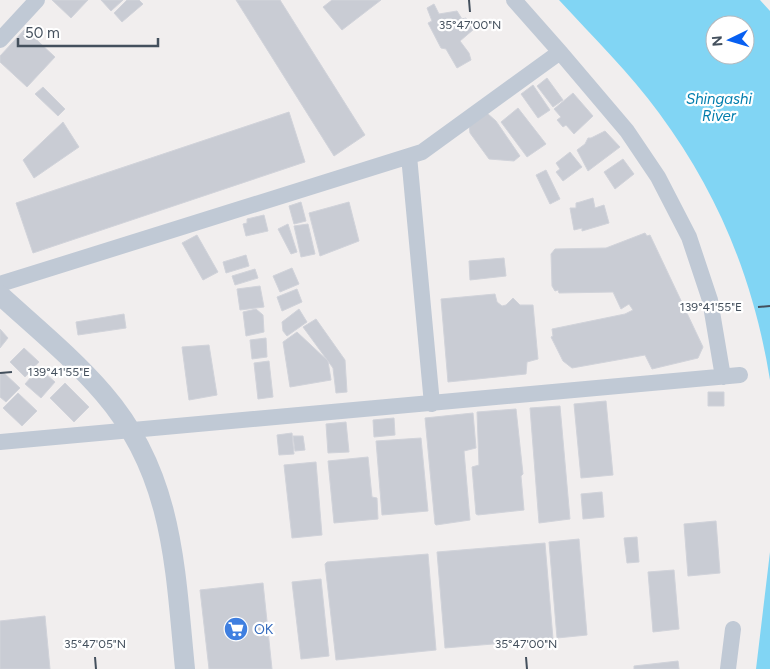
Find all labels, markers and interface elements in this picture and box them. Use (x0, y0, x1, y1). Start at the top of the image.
scale bar (18, 15, 158, 47)
north arrow (705, 15, 755, 65)
text: 35°47'00"N (439, 18, 501, 32)
text: 50 m (25, 24, 60, 42)
text: N (709, 35, 726, 47)
water label: Shingashi River (686, 90, 752, 125)
text: 139°41'55"E (680, 300, 742, 314)
text: 139°41'55"E (28, 365, 90, 379)
supermarket icon: OK (223, 616, 249, 642)
place label: OK (254, 621, 274, 638)
text: 35°47'05"N (64, 637, 126, 651)
text: 35°47'00"N (495, 637, 557, 651)

